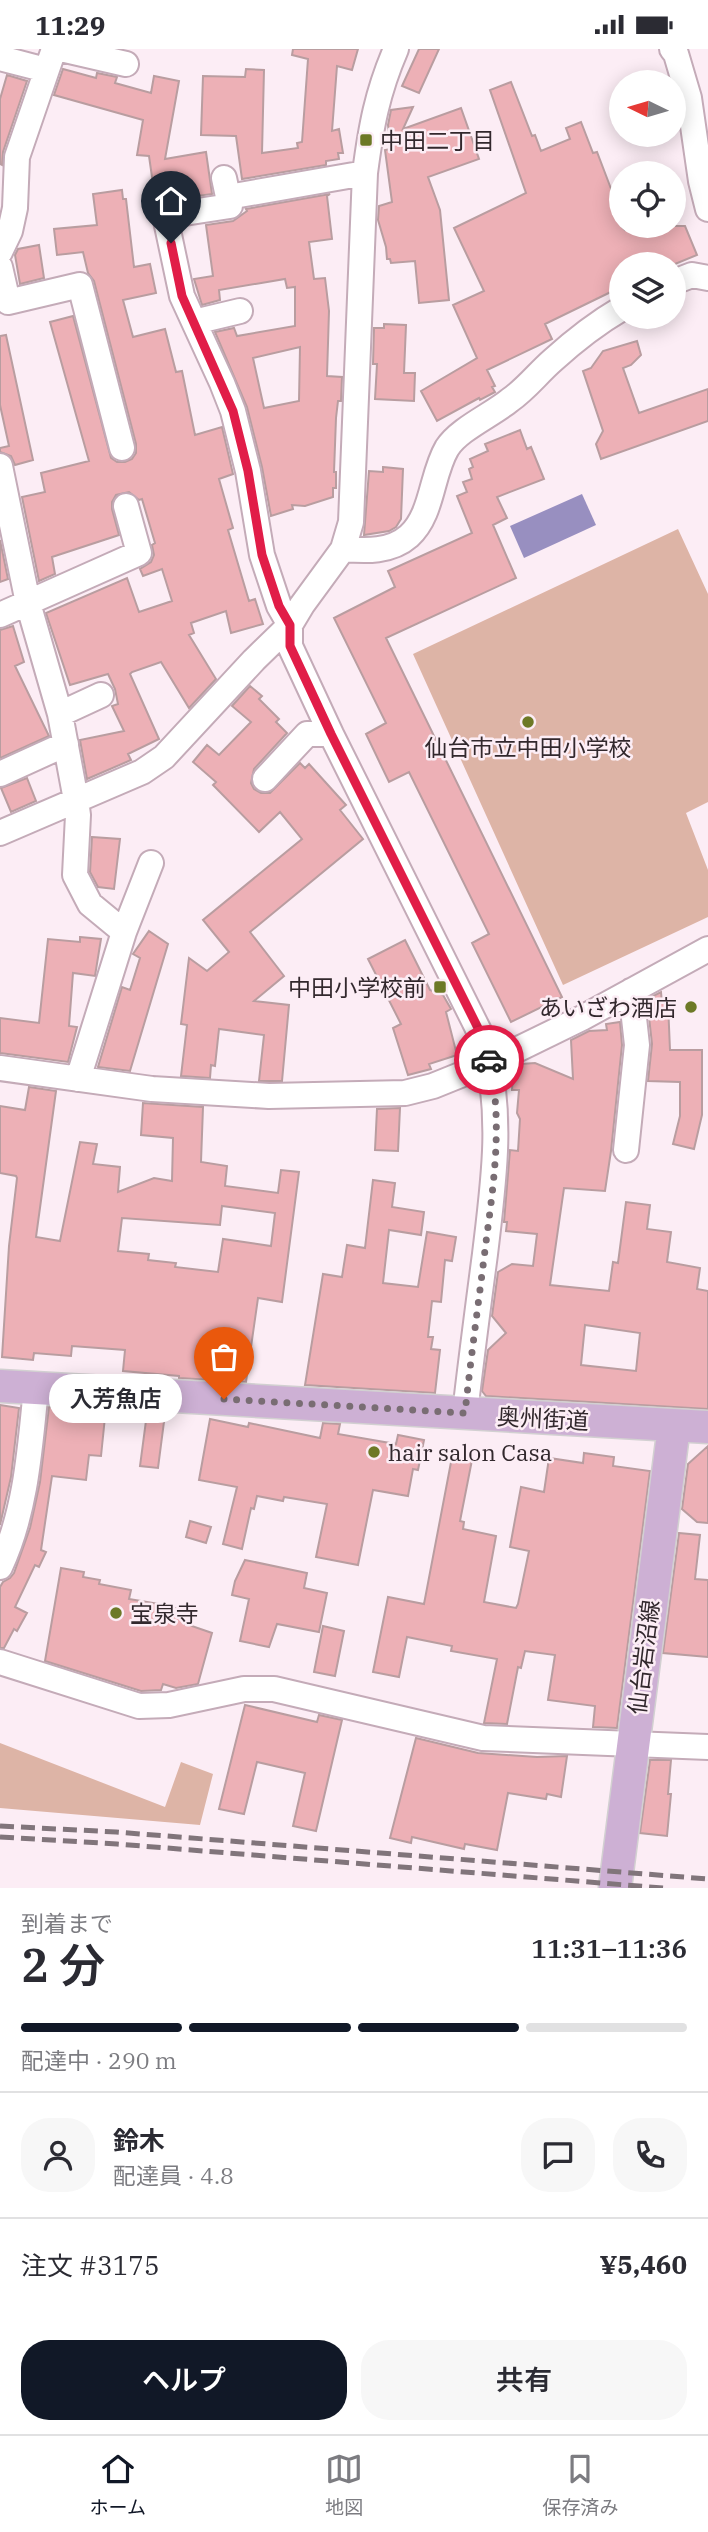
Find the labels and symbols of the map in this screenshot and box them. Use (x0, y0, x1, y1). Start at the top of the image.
north arrow (609, 70, 686, 147)
place label: 中田二丁目 (380, 125, 495, 155)
marker: 中田二丁目 (358, 132, 374, 148)
pin (141, 171, 201, 243)
marker: 仙台市立中田小学校 (520, 714, 536, 730)
place label: 仙台市立中田小学校 (425, 732, 632, 762)
place label: 中田小学校前 (288, 972, 426, 1002)
marker: 中田小学校前 (432, 979, 448, 995)
place label: あいざわ酒店 (539, 992, 677, 1022)
marker: あいざわ酒店 (683, 999, 699, 1015)
courier (454, 1025, 524, 1095)
pin (194, 1327, 254, 1399)
callout: 入芳魚店 (49, 1375, 182, 1423)
street label: 奥州街道 (496, 1401, 590, 1435)
place label: hair salon Casa (388, 1437, 552, 1467)
marker: hair salon Casa (366, 1444, 382, 1460)
place label: 宝泉寺 (130, 1598, 199, 1628)
street label: 仙台岩沼線 (621, 1598, 665, 1716)
marker: 宝泉寺 (108, 1605, 124, 1621)

